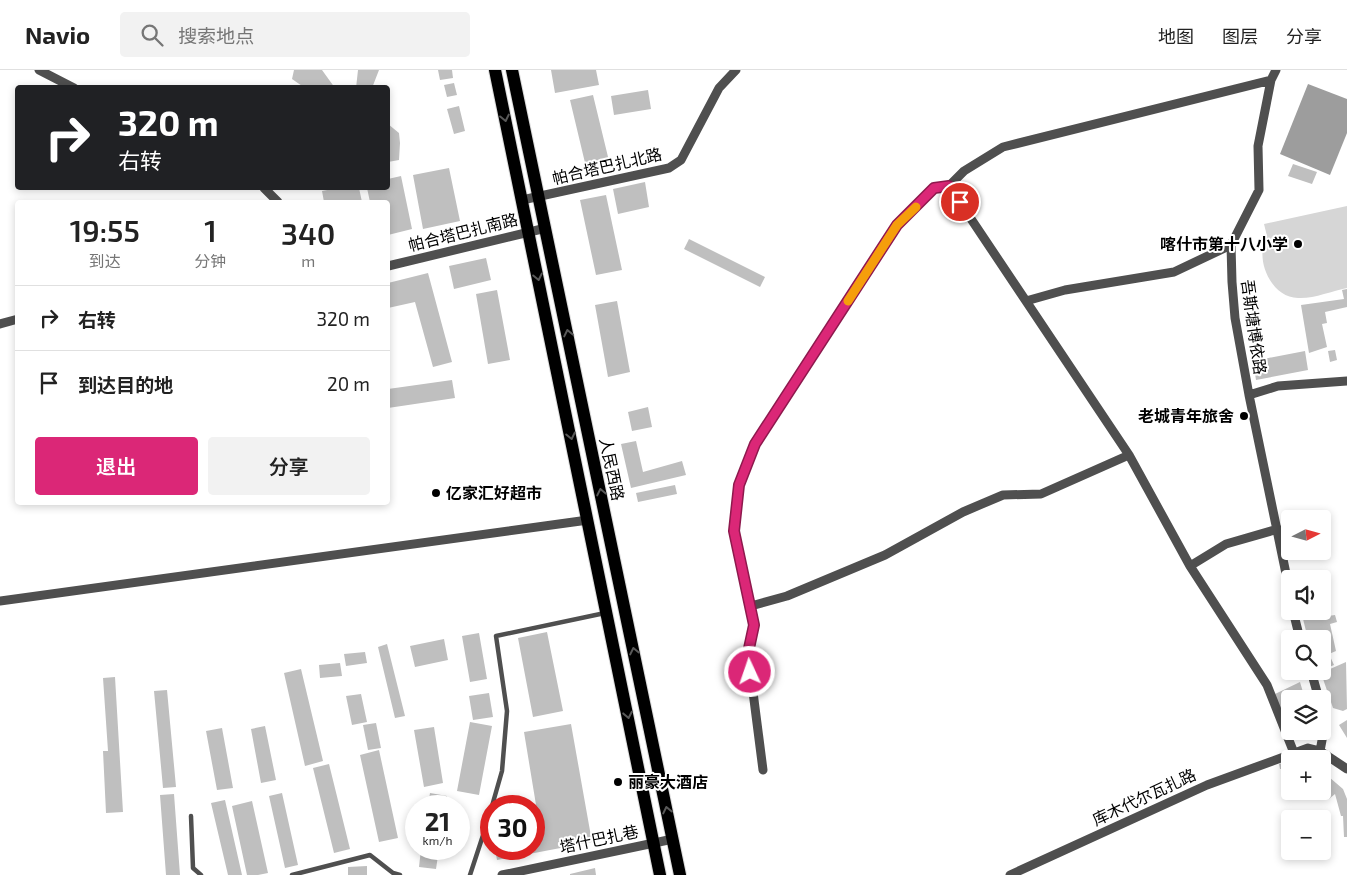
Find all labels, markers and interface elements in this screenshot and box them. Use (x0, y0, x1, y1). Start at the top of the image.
search box (120, 12, 470, 57)
text: Navio (25, 20, 90, 49)
icon: search (138, 21, 166, 49)
text: 搜索地点 (178, 24, 254, 47)
text: 地图 (1158, 25, 1194, 47)
text: 图层 (1222, 25, 1258, 47)
text: 分享 (1286, 25, 1322, 47)
text: 320 m (118, 101, 219, 143)
icon: right (35, 105, 100, 170)
one-way arrow (499, 113, 510, 122)
street label: 帕合塔巴扎北路 (550, 144, 664, 187)
text: 右转 (118, 147, 162, 173)
pin (939, 181, 981, 223)
icon: arrive (946, 188, 974, 216)
street label: 帕合塔巴扎南路 (406, 209, 520, 254)
text: 19:55 (70, 212, 140, 248)
text: 1 (204, 212, 217, 248)
text: 340 (281, 215, 335, 251)
place label: 喀什市第十八小学 (1160, 234, 1288, 253)
marker: 喀什市第十八小学 (1292, 238, 1304, 250)
text: 到达 (89, 251, 121, 270)
text: 分钟 (194, 251, 226, 270)
text: m (301, 251, 315, 270)
one-way arrow (532, 272, 543, 281)
street label: 吾斯塘博依路 (1238, 278, 1271, 376)
icon: right (35, 304, 63, 332)
text: 320 m (316, 307, 370, 330)
text: 右转 (78, 308, 116, 331)
one-way arrow (563, 328, 573, 337)
icon: arrive (35, 369, 63, 397)
text: 20 m (327, 372, 370, 395)
text: 到达目的地 (78, 373, 173, 396)
place label: 老城青年旅舍 (1138, 406, 1234, 425)
marker: 老城青年旅舍 (1238, 410, 1250, 422)
one-way arrow (565, 432, 576, 440)
street label: 人民西路 (597, 436, 628, 502)
button: 退出 (35, 437, 198, 495)
button: 分享 (208, 437, 370, 495)
place label: 亿家汇好超市 (446, 483, 542, 502)
marker: 亿家汇好超市 (430, 487, 442, 499)
one-way arrow (596, 487, 606, 496)
north arrow (1281, 510, 1331, 560)
map controls (1281, 510, 1331, 860)
button: sound (1281, 570, 1331, 620)
button: search (1281, 630, 1331, 680)
position arrow (723, 645, 775, 697)
one-way arrow (629, 647, 639, 655)
button: layers (1281, 690, 1331, 740)
one-way arrow (622, 711, 632, 720)
button: + (1281, 750, 1331, 800)
street label: 库木代尔瓦扎路 (1089, 764, 1199, 829)
place label: 丽豪大酒店 (628, 772, 708, 791)
marker: 丽豪大酒店 (612, 776, 624, 788)
speed limit sign: 30 (480, 795, 545, 860)
text: 21 (425, 806, 450, 836)
one-way arrow (662, 806, 672, 815)
button: − (1281, 810, 1331, 860)
street label: 塔什巴扎巷 (558, 821, 640, 856)
text: km/h (423, 833, 452, 847)

